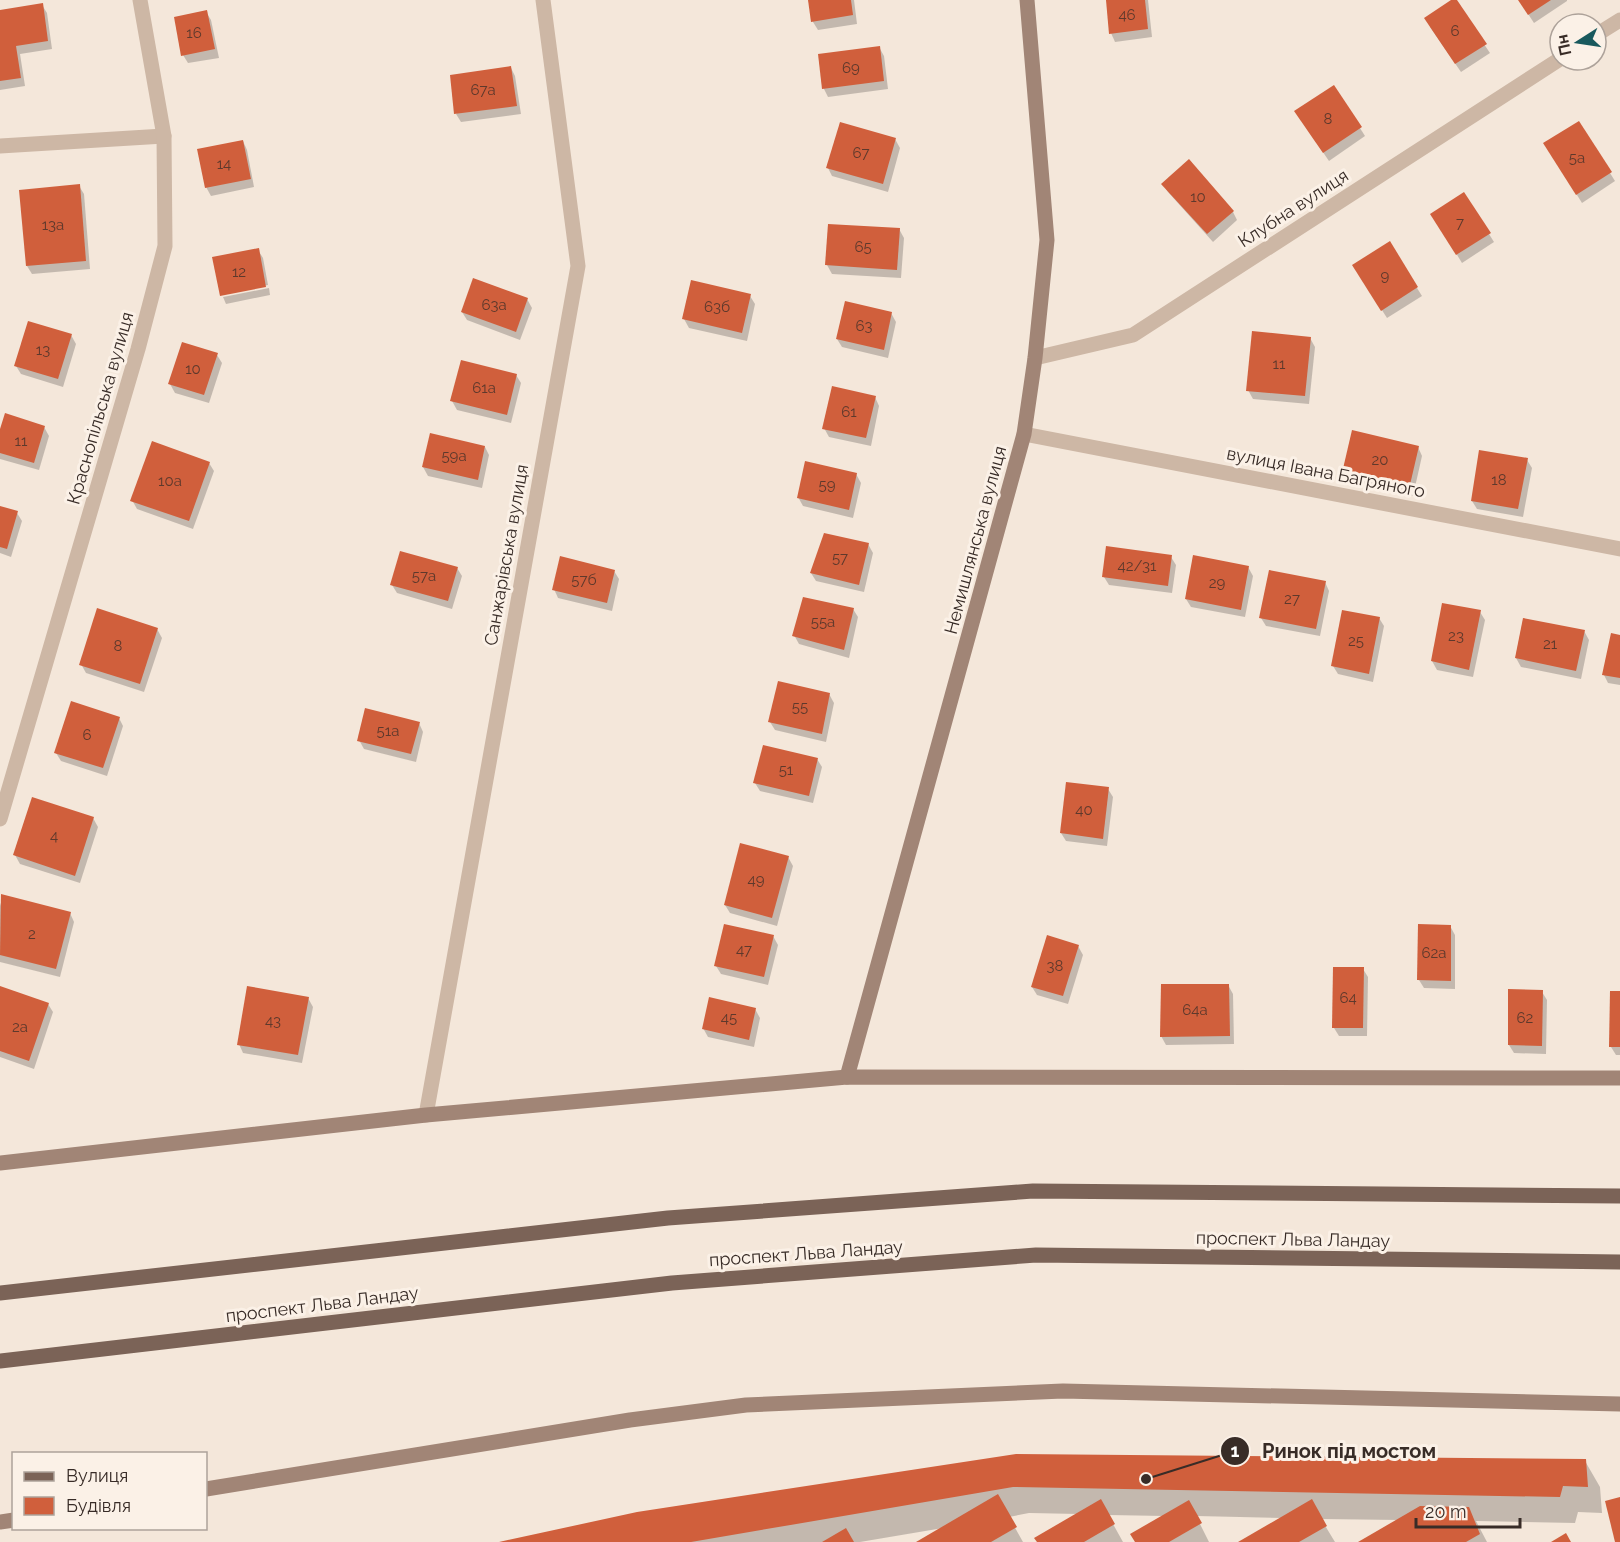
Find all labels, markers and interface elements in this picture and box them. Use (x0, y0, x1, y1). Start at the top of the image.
house number: 46 (1118, 6, 1136, 24)
north arrow (1548, 12, 1608, 72)
house number: 6 (1450, 22, 1460, 40)
house number: 16 (186, 24, 202, 42)
text: Пн (1552, 33, 1575, 57)
house number: 69 (842, 59, 860, 77)
house number: 67а (470, 81, 496, 99)
house number: 8 (1324, 110, 1333, 128)
house number: 67 (852, 144, 870, 162)
house number: 5а (1569, 149, 1585, 167)
house number: 14 (217, 155, 231, 173)
street label: Клубна вулиця (1234, 165, 1352, 251)
house number: 10 (1190, 188, 1206, 206)
house number: 7 (1456, 214, 1464, 232)
house number: 13а (42, 216, 64, 234)
house number: 65 (854, 238, 872, 256)
house number: 12 (232, 263, 246, 281)
house number: 9 (1381, 267, 1390, 285)
house number: 63а (481, 296, 507, 314)
house number: 63б (704, 298, 730, 316)
street label: Краснопільська вулиця (62, 309, 138, 507)
house number: 63 (855, 317, 873, 335)
house number: 13 (36, 341, 50, 359)
house number: 11 (1273, 355, 1286, 373)
house number: 10 (185, 360, 201, 378)
house number: 61а (472, 379, 496, 397)
house number: 61 (841, 403, 857, 421)
house number: 11 (15, 432, 28, 450)
street label: вулиця Івана Багряного (1225, 442, 1427, 502)
street label: Немишлянська вулиця (940, 444, 1010, 636)
house number: 59а (441, 447, 467, 465)
house number: 20 (1372, 451, 1389, 469)
street label: Санжарівська вулиця (480, 463, 532, 647)
house number: 18 (1491, 471, 1507, 489)
house number: 10а (158, 472, 182, 490)
house number: 59 (819, 476, 836, 494)
house number: 57 (832, 549, 848, 567)
house number: 42/31 (1117, 557, 1157, 575)
house number: 57а (412, 567, 436, 585)
house number: 57б (571, 571, 597, 589)
house number: 29 (1209, 574, 1226, 592)
house number: 27 (1284, 590, 1300, 608)
house number: 55а (811, 613, 835, 631)
house number: 23 (1448, 627, 1464, 645)
house number: 25 (1348, 632, 1364, 650)
house number: 21 (1543, 635, 1558, 653)
house number: 8 (114, 637, 123, 655)
house number: 55 (792, 698, 808, 716)
house number: 51а (377, 722, 399, 740)
house number: 6 (82, 726, 92, 744)
house number: 51 (779, 761, 794, 779)
house number: 40 (1075, 801, 1093, 819)
house number: 4 (50, 827, 58, 845)
house number: 49 (748, 871, 765, 889)
house number: 2 (28, 925, 36, 943)
house number: 47 (736, 941, 752, 959)
house number: 62а (1421, 944, 1447, 962)
house number: 38 (1047, 957, 1064, 975)
house number: 64 (1339, 989, 1357, 1007)
house number: 64а (1182, 1001, 1208, 1019)
house number: 45 (721, 1009, 737, 1027)
house number: 62 (1517, 1009, 1534, 1027)
house number: 43 (265, 1012, 281, 1030)
house number: 2а (12, 1018, 28, 1036)
street label: проспект Льва Ландау (1196, 1227, 1391, 1251)
street label: проспект Льва Ландау (708, 1236, 904, 1270)
street label: проспект Льва Ландау (224, 1282, 420, 1326)
callout: Ринок під мостом (1220, 1432, 1448, 1470)
text: Ринок під мостом (1262, 1439, 1436, 1463)
text: 1 (1231, 1440, 1240, 1461)
legend (12, 1452, 207, 1530)
text: Вулиця (66, 1465, 128, 1486)
scale bar (1416, 1491, 1520, 1529)
text: Будівля (66, 1495, 131, 1516)
text: 20 m (1425, 1501, 1467, 1522)

